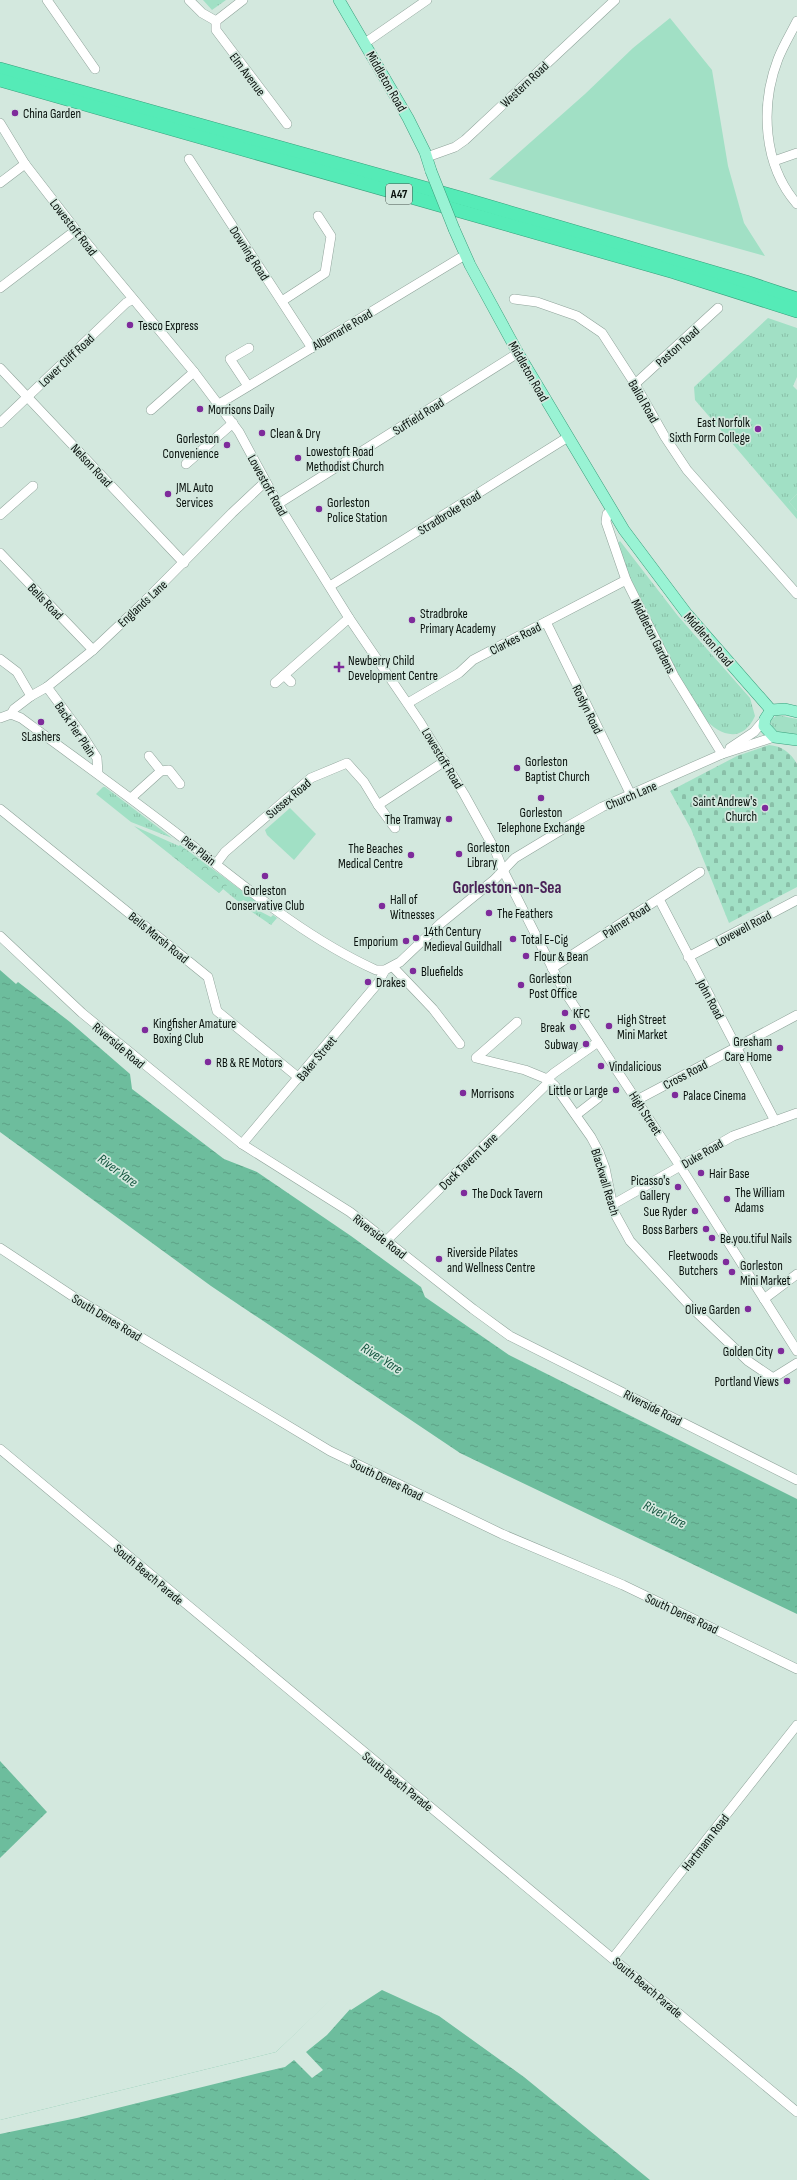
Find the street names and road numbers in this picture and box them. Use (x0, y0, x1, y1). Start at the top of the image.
street label: Middleton Road (362, 48, 410, 115)
street label: Elm Avenue (226, 50, 269, 99)
street label: Western Road (497, 58, 552, 111)
road number: A47 (386, 184, 412, 204)
street label: Lowestoft Road (46, 196, 100, 259)
street label: Downing Road (226, 223, 273, 284)
street label: Albemarle Road (309, 306, 375, 355)
street label: Paston Road (652, 323, 703, 371)
street label: Lower Cliff Road (35, 331, 98, 391)
street label: Middleton Road (504, 338, 552, 405)
street label: Baliol Road (624, 377, 662, 426)
street label: Suffield Road (390, 395, 447, 439)
street label: Nelson Road (67, 441, 115, 491)
street label: Lowestoft Road (244, 452, 291, 519)
street label: Stradbroke Road (415, 487, 484, 539)
street label: Englands Lane (115, 577, 171, 631)
street label: Bells Road (24, 580, 66, 623)
street label: Middleton Gardens (628, 597, 679, 677)
street label: Middleton Road (680, 609, 736, 670)
street label: Clarkes Road (487, 619, 544, 659)
street label: Roslyn Road (568, 682, 606, 737)
street label: Back Pier Plain (51, 699, 99, 760)
street label: Lowestoft Road (418, 725, 466, 792)
street label: Sussex Road (263, 775, 314, 822)
street label: Church Lane (603, 778, 659, 814)
street label: Pier Plain (178, 832, 219, 869)
street label: Palmer Road (600, 899, 653, 942)
street label: Lovewell Road (713, 907, 774, 950)
street label: Bells Marsh Road (125, 909, 192, 967)
street label: John Road (693, 976, 727, 1022)
street label: Riverside Road (89, 1019, 148, 1072)
street label: Baker Street (293, 1033, 340, 1084)
street label: Cross Road (660, 1057, 710, 1093)
street label: High Street (625, 1089, 665, 1139)
street label: Dock Tavern Lane (436, 1130, 501, 1194)
street label: Duke Road (679, 1136, 726, 1172)
street label: Blackwall Reach (587, 1147, 623, 1218)
street label: Riverside Road (349, 1211, 409, 1263)
street label: South Denes Road (69, 1291, 144, 1345)
street label: Riverside Road (621, 1386, 685, 1429)
street label: South Denes Road (348, 1455, 425, 1504)
street label: South Beach Parade (110, 1541, 187, 1609)
street label: South Denes Road (642, 1590, 721, 1638)
street label: South Beach Parade (359, 1748, 436, 1815)
street label: Hartmann Road (679, 1811, 733, 1874)
street label: South Beach Parade (609, 1954, 686, 2022)

